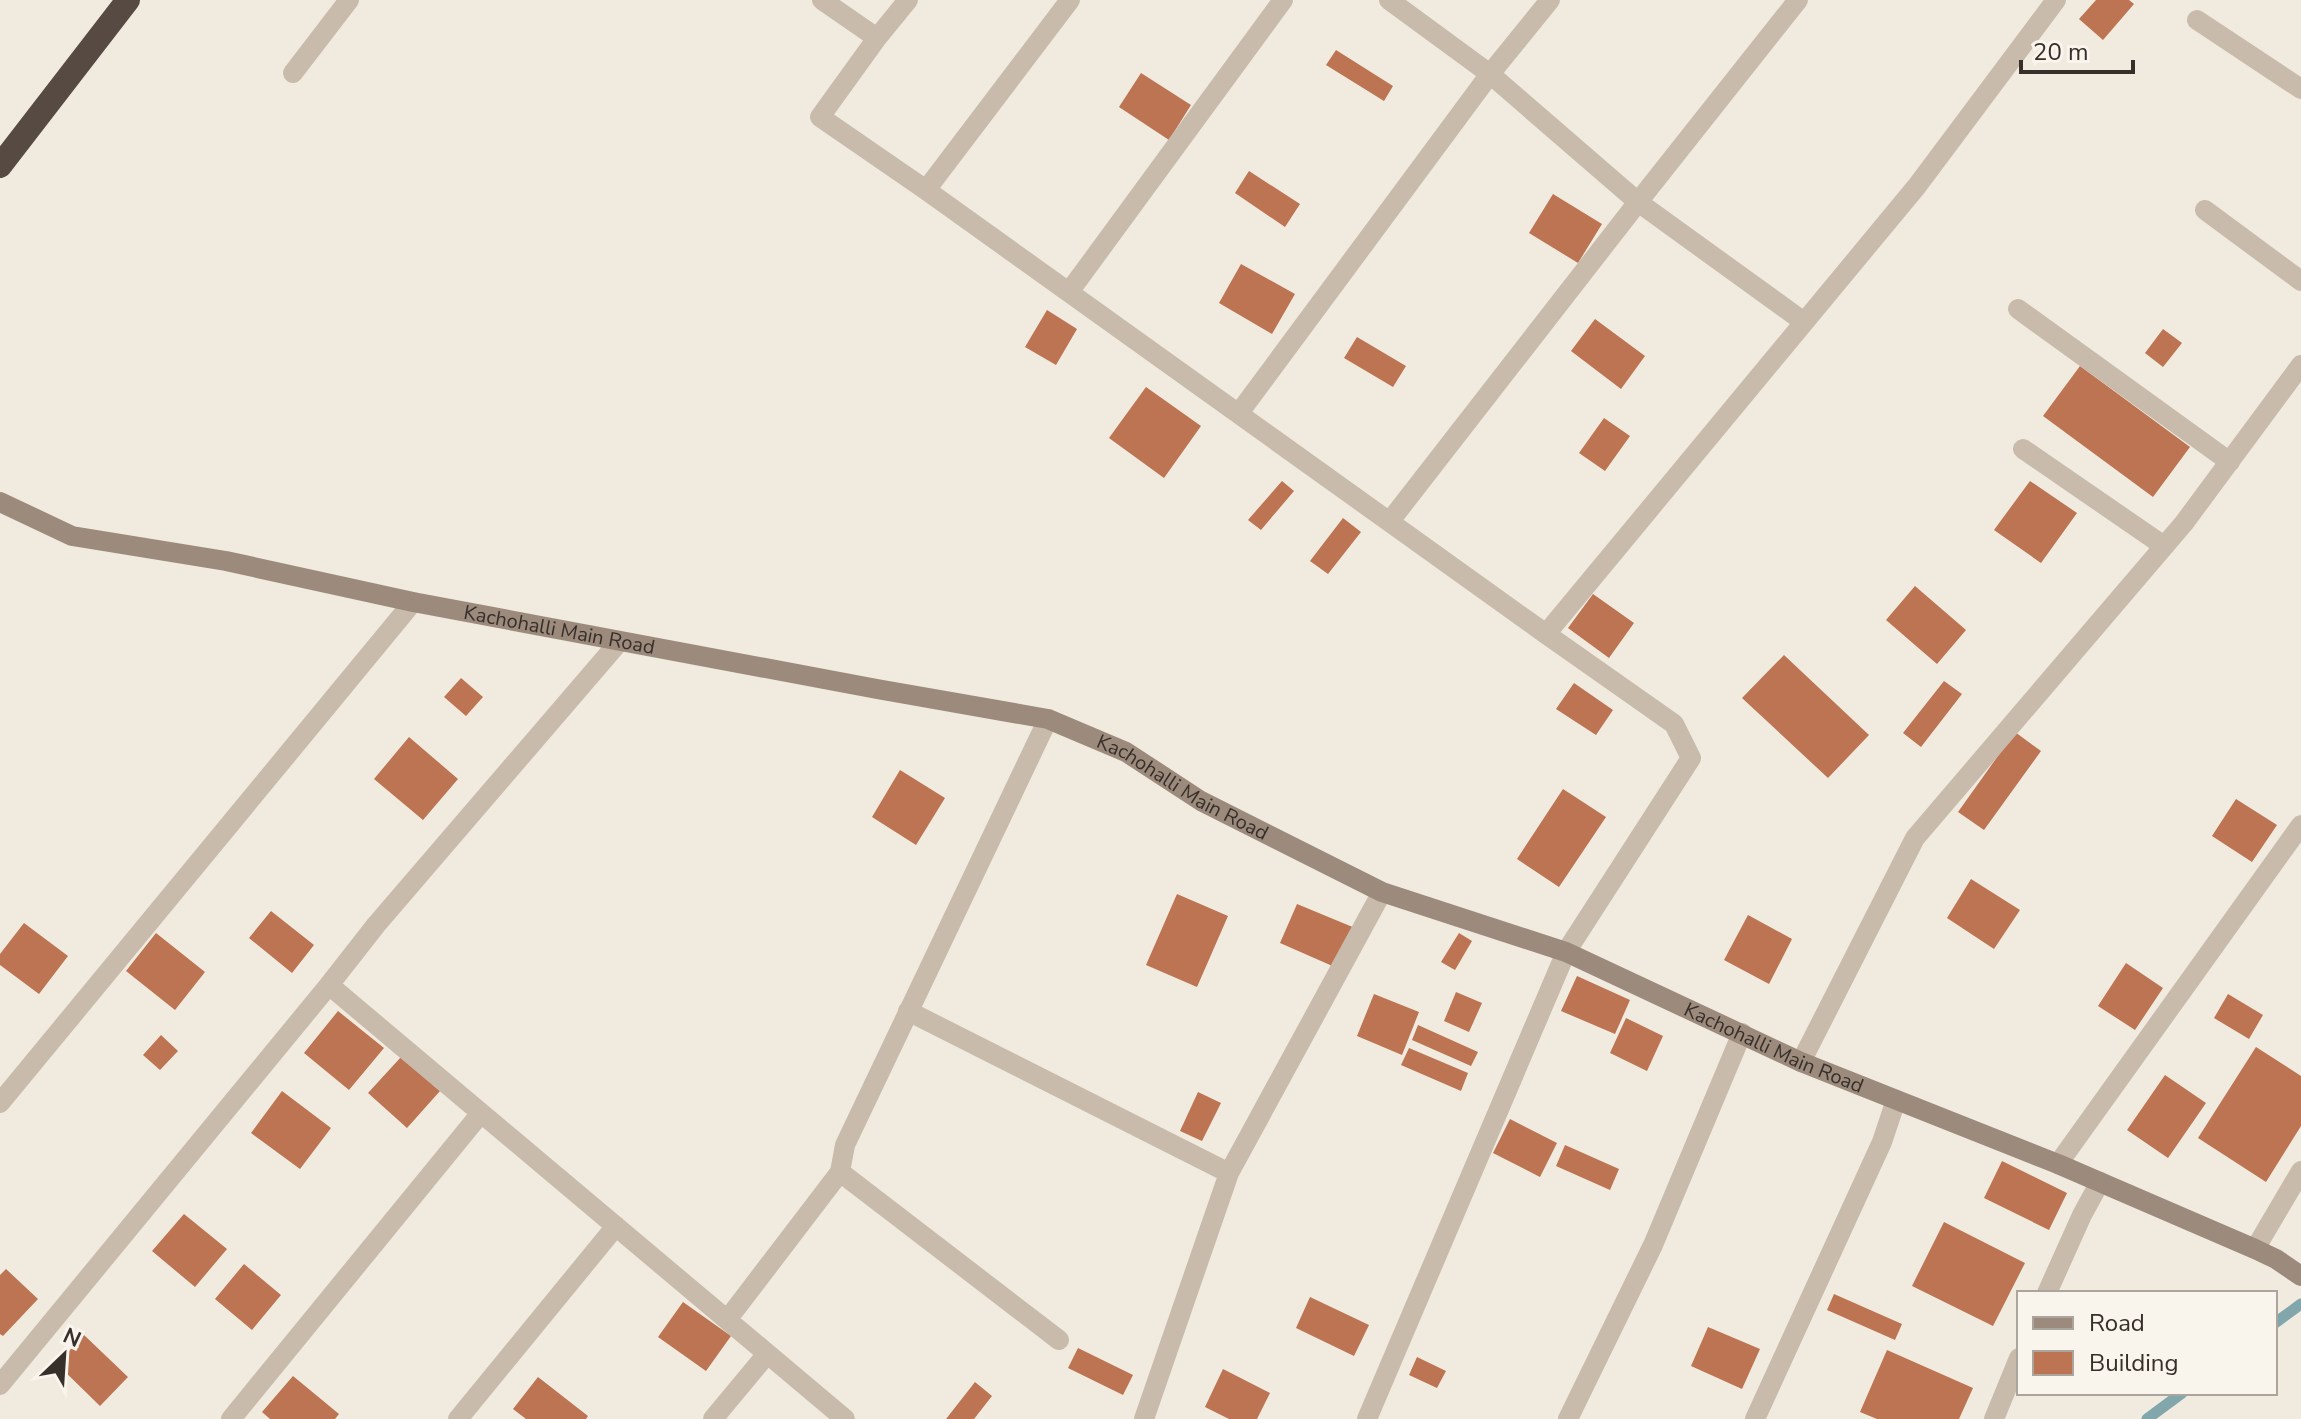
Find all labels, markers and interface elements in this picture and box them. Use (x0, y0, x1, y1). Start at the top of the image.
scale bar (2021, 24, 2133, 74)
text: 20 m (2033, 36, 2089, 68)
street label: Kachohalli Main Road (462, 598, 657, 661)
street label: Kachohalli Main Road (1093, 728, 1273, 846)
street label: Kachohalli Main Road (1680, 996, 1868, 1099)
legend (2017, 1291, 2277, 1395)
text: Road (2089, 1307, 2145, 1339)
north arrow (24, 1315, 104, 1395)
text: N (58, 1321, 86, 1355)
text: Building (2089, 1347, 2179, 1379)

